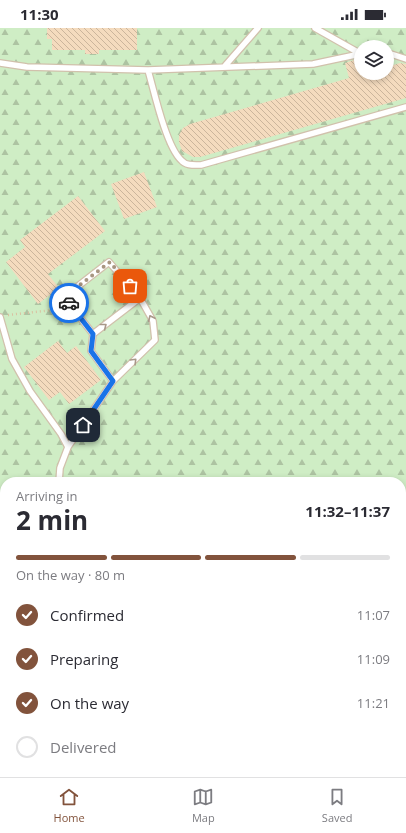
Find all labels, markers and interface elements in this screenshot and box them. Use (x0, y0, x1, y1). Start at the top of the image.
text: 11:30 (20, 4, 59, 24)
map controls (354, 40, 394, 80)
button: layers (354, 40, 394, 80)
pin (113, 269, 147, 303)
icon: bag (119, 275, 141, 297)
courier (49, 283, 89, 323)
icon: car (58, 292, 80, 314)
one-way arrow (148, 315, 156, 322)
one-way arrow (99, 324, 106, 331)
one-way arrow (129, 358, 137, 366)
pin (66, 408, 100, 442)
icon: home (72, 414, 94, 436)
text: Arriving in (16, 487, 78, 505)
text: 11:32–11:37 (305, 501, 390, 521)
text: 2 min (16, 502, 88, 538)
text: On the way · 80 m (16, 566, 125, 584)
icon: check (16, 604, 38, 626)
text: Confirmed (50, 605, 124, 625)
text: 11:07 (357, 606, 390, 624)
icon: check (16, 648, 38, 670)
text: Preparing (50, 649, 118, 669)
text: 11:09 (357, 650, 390, 668)
icon: check (16, 692, 38, 714)
text: On the way (50, 693, 129, 713)
text: 11:21 (357, 694, 390, 712)
text: Delivered (50, 737, 117, 757)
tab: Home (54, 786, 85, 825)
tab: Map (192, 786, 215, 825)
tab: Saved (322, 786, 352, 825)

